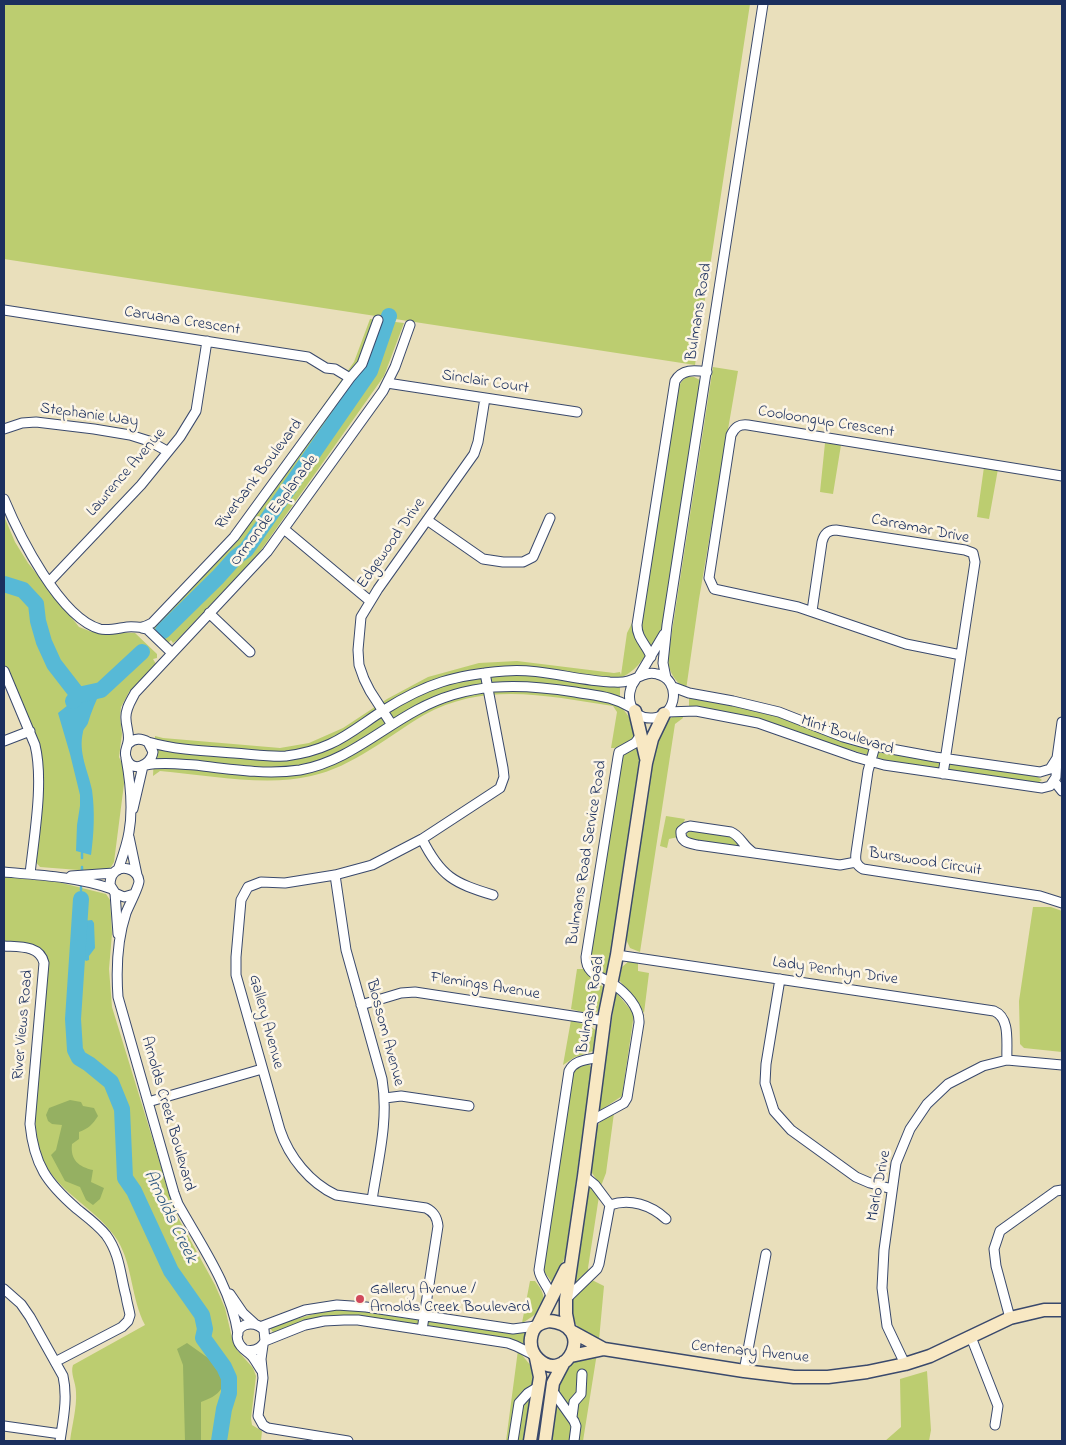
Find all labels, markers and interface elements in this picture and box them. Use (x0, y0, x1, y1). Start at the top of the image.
street label: Bulmans Road (683, 262, 717, 362)
street label: Caruana Crescent (123, 303, 241, 341)
street label: Sinclair Court (440, 367, 530, 399)
street label: Stephanie Way (39, 400, 139, 432)
street label: Cooloongup Crescent (756, 403, 896, 443)
street label: Riverbank Boulevard (212, 416, 308, 534)
street label: Lawrence Avenue (83, 425, 171, 521)
street label: Ormonde Esplanade (227, 452, 323, 570)
street label: Edgewood Drive (354, 495, 430, 593)
street label: Carramar Drive (869, 511, 971, 549)
street label: Mint Boulevard (798, 712, 896, 760)
street label: Bulmans Road Service Road (564, 759, 612, 947)
street label: Burswood Circuit (867, 845, 983, 881)
street label: Lady Penrhyn Drive (771, 954, 899, 990)
street label: Bulmans Road (574, 955, 610, 1055)
street label: River Views Road (10, 969, 38, 1081)
street label: Flemings Avenue (429, 969, 541, 1005)
street label: Gallery Avenue (243, 973, 287, 1071)
street label: Blossom Avenue (361, 978, 407, 1088)
street label: Arnolds Creek Boulevard (136, 1034, 198, 1194)
street label: Marlo Drive (864, 1149, 896, 1223)
water label: Arnolds Creek (137, 1167, 201, 1267)
place label: Gallery Avenue / Arnolds Creek Boulevard (370, 1280, 530, 1318)
marker: Gallery Avenue / Arnolds Creek Boulevard (354, 1293, 366, 1305)
street label: Centenary Avenue (690, 1337, 810, 1369)

